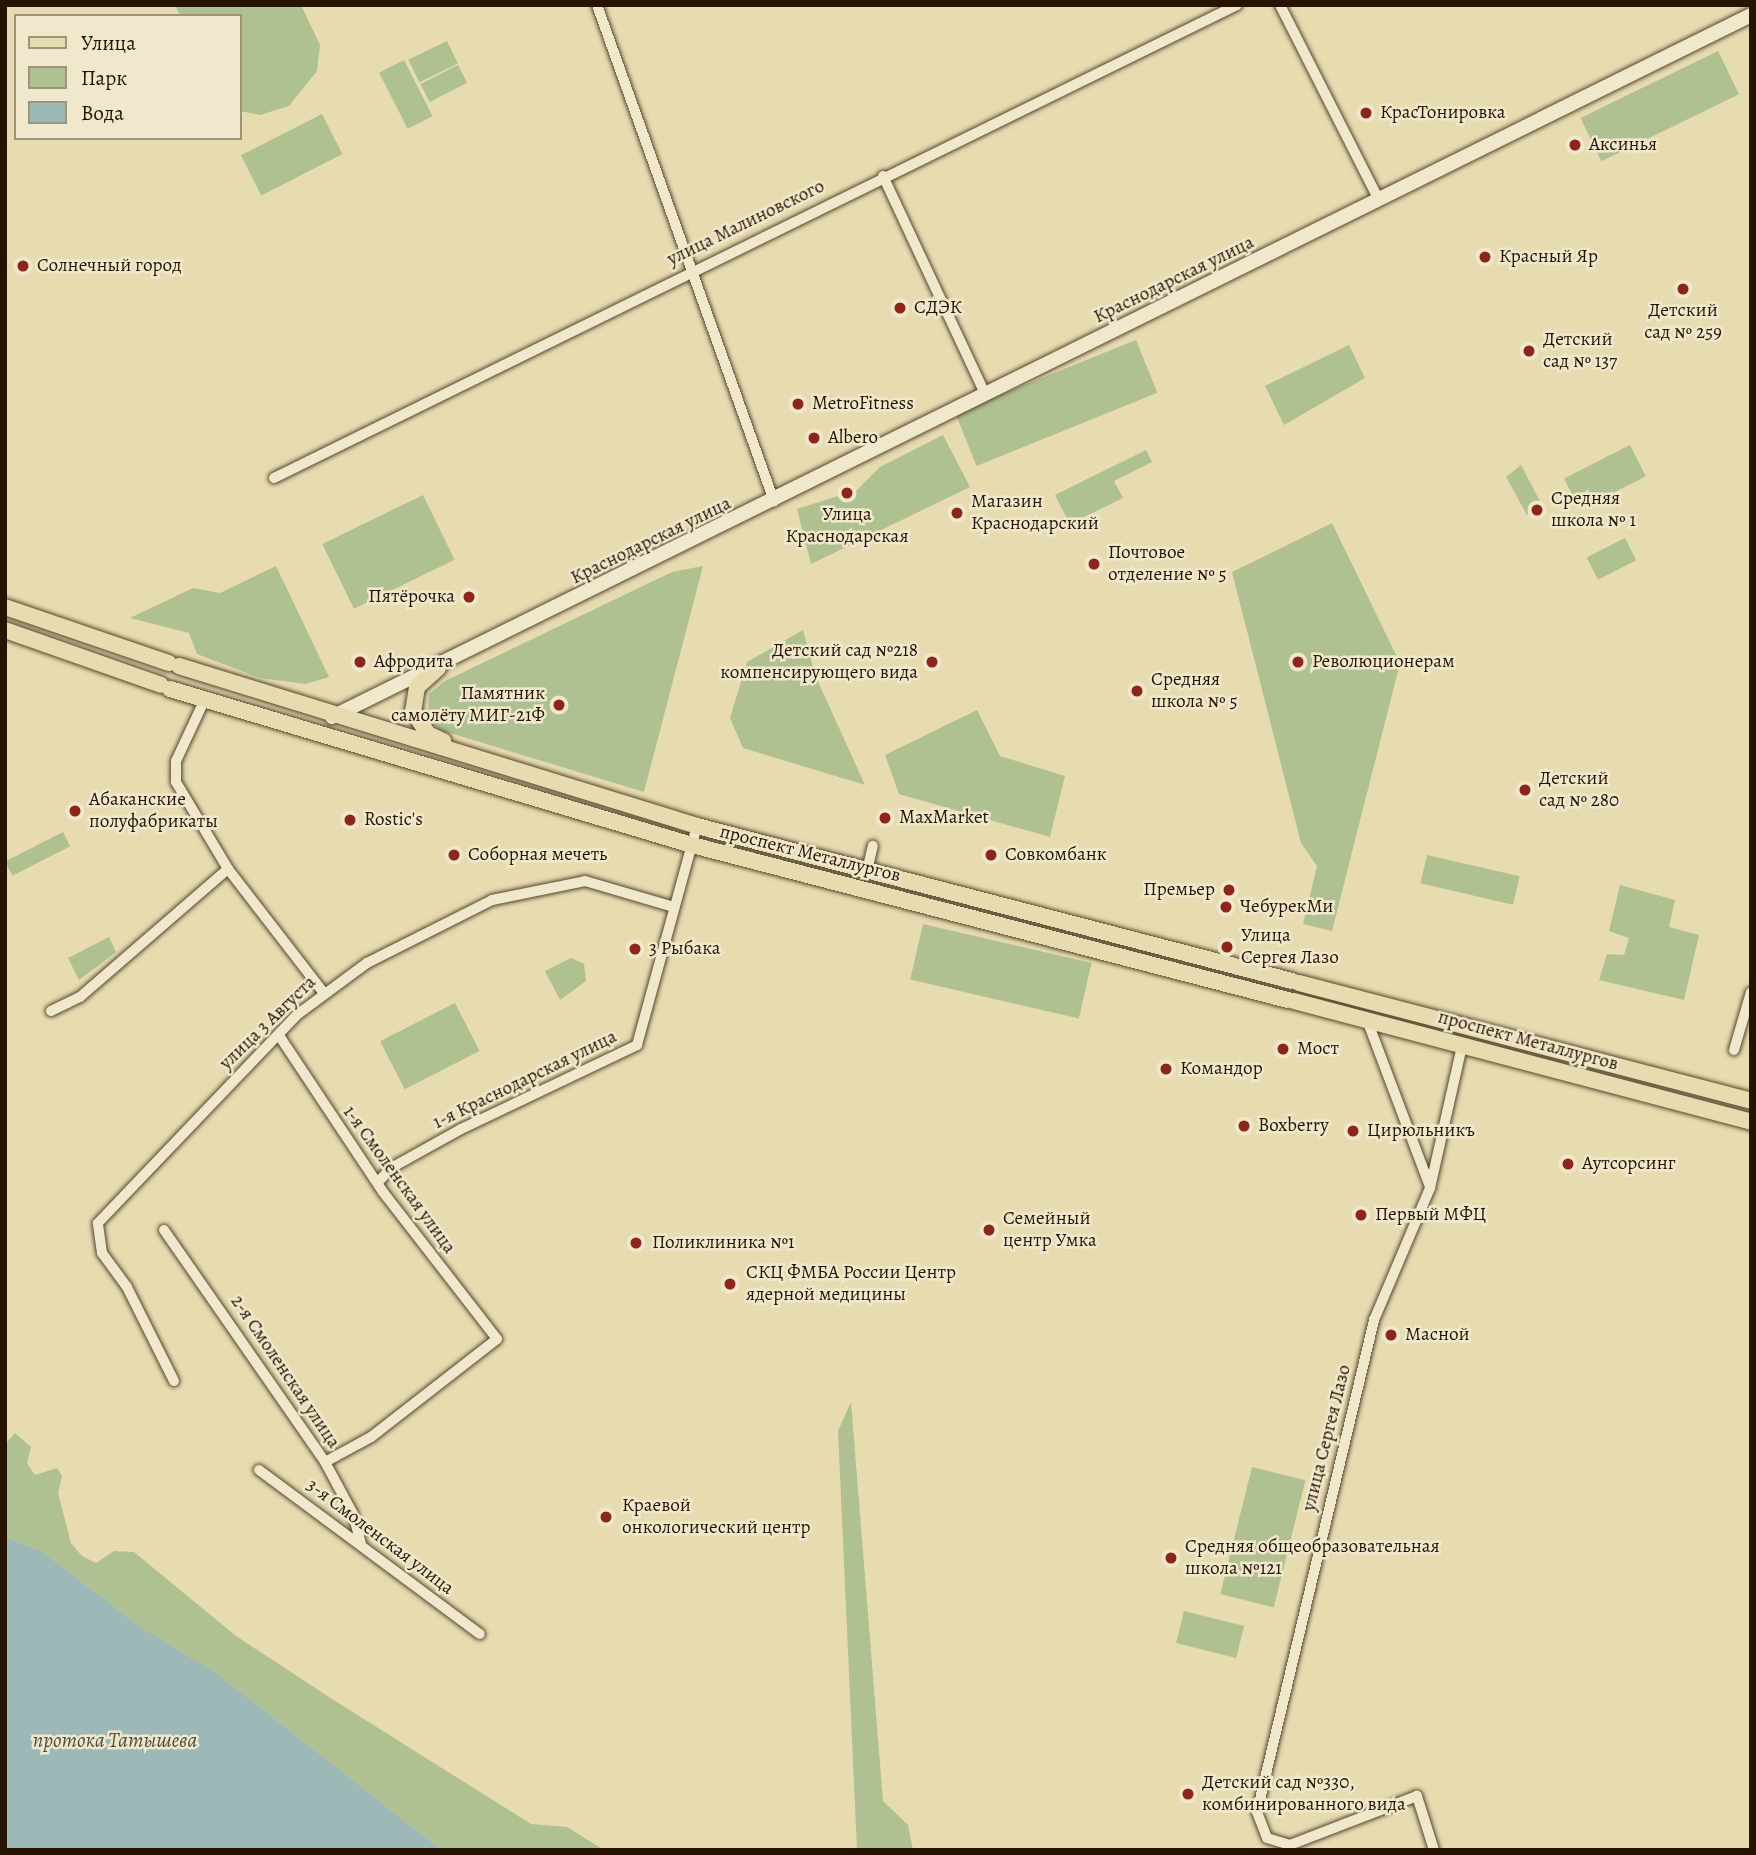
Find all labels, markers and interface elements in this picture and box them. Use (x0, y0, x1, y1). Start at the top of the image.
legend (14, 14, 242, 140)
text: Улица (81, 29, 136, 57)
text: Парк (81, 64, 127, 92)
text: Вода (81, 99, 124, 127)
place label: КрасТонировка (1380, 102, 1505, 124)
marker: КрасТонировка (1358, 105, 1374, 121)
place label: Аксинья (1589, 134, 1657, 156)
marker: Аксинья (1567, 137, 1583, 153)
street label: улица Малиновского (664, 175, 828, 271)
street label: Краснодарская улица (1090, 231, 1258, 329)
place label: Красный Яр (1499, 246, 1598, 268)
marker: Красный Яр (1477, 249, 1493, 265)
place label: Солнечный город (37, 255, 181, 277)
marker: Солнечный город (15, 258, 31, 274)
marker: Детский сад № 259 (1675, 281, 1691, 297)
place label: СДЭК (914, 297, 962, 319)
marker: СДЭК (892, 300, 908, 316)
place label: Детский сад № 259 (1644, 300, 1722, 344)
place label: Детский сад № 137 (1543, 329, 1617, 373)
marker: Детский сад № 137 (1521, 343, 1537, 359)
place label: MetroFitness (812, 393, 914, 415)
marker: MetroFitness (790, 396, 806, 412)
place label: Albero (828, 427, 878, 449)
marker: Albero (806, 430, 822, 446)
marker: Улица Краснодарская (839, 485, 855, 501)
place label: Средняя школа № 1 (1551, 488, 1636, 532)
place label: Магазин Краснодарский (971, 491, 1099, 535)
street label: Краснодарская улица (567, 492, 735, 590)
marker: Средняя школа № 1 (1529, 502, 1545, 518)
place label: Улица Краснодарская (785, 504, 909, 548)
marker: Магазин Краснодарский (949, 505, 965, 521)
place label: Почтовое отделение № 5 (1108, 542, 1227, 586)
marker: Почтовое отделение № 5 (1086, 556, 1102, 572)
place label: Пятёрочка (368, 586, 455, 608)
marker: Пятёрочка (461, 589, 477, 605)
place label: Детский сад №218 компенсирующего вида (720, 640, 918, 684)
place label: Афродита (374, 651, 454, 673)
place label: Революционерам (1312, 651, 1455, 673)
marker: Афродита (352, 654, 368, 670)
marker: Детский сад №218 компенсирующего вида (924, 654, 940, 670)
marker: Революционерам (1290, 654, 1306, 670)
place label: Средняя школа № 5 (1151, 669, 1238, 713)
place label: Памятник самолёту МИГ-21Ф (391, 683, 545, 727)
marker: Средняя школа № 5 (1129, 683, 1145, 699)
marker: Памятник самолёту МИГ-21Ф (551, 697, 567, 713)
place label: Детский сад № 280 (1539, 768, 1619, 812)
marker: Детский сад № 280 (1517, 782, 1533, 798)
place label: Абаканские полуфабрикаты (89, 789, 218, 833)
marker: Абаканские полуфабрикаты (67, 803, 83, 819)
place label: MaxMarket (899, 807, 989, 829)
place label: Rostic's (364, 809, 423, 831)
marker: MaxMarket (877, 810, 893, 826)
marker: Rostic's (342, 812, 358, 828)
street label: проспект Металлургов (717, 820, 903, 888)
place label: Соборная мечеть (468, 844, 607, 866)
place label: Совкомбанк (1005, 844, 1107, 866)
marker: Соборная мечеть (446, 847, 462, 863)
marker: Совкомбанк (983, 847, 999, 863)
place label: Премьер (1143, 879, 1215, 901)
marker: Премьер (1221, 882, 1237, 898)
place label: ЧебурекМи (1240, 896, 1333, 918)
marker: ЧебурекМи (1218, 899, 1234, 915)
place label: Улица Сергея Лазо (1241, 925, 1339, 969)
place label: 3 Рыбака (649, 938, 721, 960)
marker: Улица Сергея Лазо (1219, 939, 1235, 955)
marker: 3 Рыбака (627, 941, 643, 957)
street label: улица 3 Августа (215, 971, 321, 1075)
street label: проспект Металлургов (1435, 1006, 1621, 1076)
street label: 1-я Краснодарская улица (429, 1026, 621, 1134)
place label: Мост (1297, 1038, 1339, 1060)
marker: Мост (1275, 1041, 1291, 1057)
place label: Командор (1180, 1058, 1263, 1080)
marker: Командор (1158, 1061, 1174, 1077)
street label: 1-я Смоленская улица (338, 1102, 460, 1258)
place label: Boxberry (1258, 1115, 1329, 1137)
marker: Boxberry (1236, 1118, 1252, 1134)
place label: Цирюльникъ (1367, 1120, 1475, 1142)
marker: Цирюльникъ (1345, 1123, 1361, 1139)
place label: Аутсорсинг (1582, 1153, 1676, 1175)
marker: Аутсорсинг (1560, 1156, 1576, 1172)
place label: Первый МФЦ (1375, 1204, 1486, 1226)
marker: Первый МФЦ (1353, 1207, 1369, 1223)
place label: Семейный центр Умка (1003, 1208, 1097, 1252)
marker: Семейный центр Умка (981, 1222, 997, 1238)
place label: Поликлиника №1 (652, 1232, 795, 1254)
marker: Поликлиника №1 (626, 1233, 646, 1253)
place label: СКЦ ФМБА России Центр ядерной медицины (746, 1262, 956, 1306)
marker: СКЦ ФМБА России Центр ядерной медицины (720, 1274, 740, 1294)
street label: 2-я Смоленская улица (225, 1291, 345, 1453)
place label: Масной (1405, 1324, 1470, 1346)
marker: Масной (1383, 1327, 1399, 1343)
street label: улица Сергея Лазо (1298, 1362, 1356, 1514)
street label: 3-я Смоленская улица (302, 1474, 458, 1600)
place label: Краевой онкологический центр (622, 1495, 810, 1539)
marker: Краевой онкологический центр (596, 1507, 616, 1527)
place label: Средняя общеобразовательная школа №121 (1185, 1536, 1440, 1580)
marker: Средняя общеобразовательная школа №121 (1163, 1550, 1179, 1566)
water label: протока Татышева (33, 1727, 197, 1753)
place label: Детский сад №330, комбинированного вида (1202, 1772, 1406, 1816)
marker: Детский сад №330, комбинированного вида (1180, 1786, 1196, 1802)

